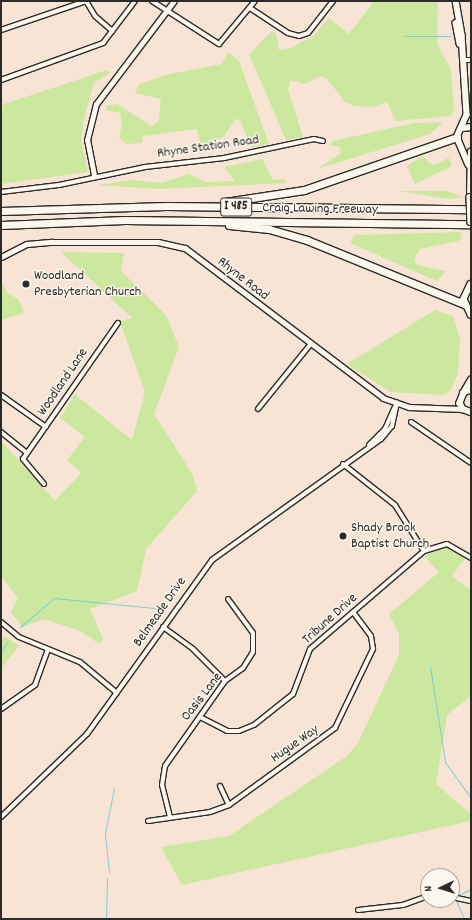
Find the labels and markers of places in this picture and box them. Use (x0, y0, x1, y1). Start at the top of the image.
place label: Woodland Presbyterian Church (34, 268, 141, 300)
marker: Woodland Presbyterian Church (21, 279, 31, 289)
place label: Shady Brook Baptist Church (351, 520, 429, 552)
marker: Shady Brook Baptist Church (338, 531, 348, 541)

